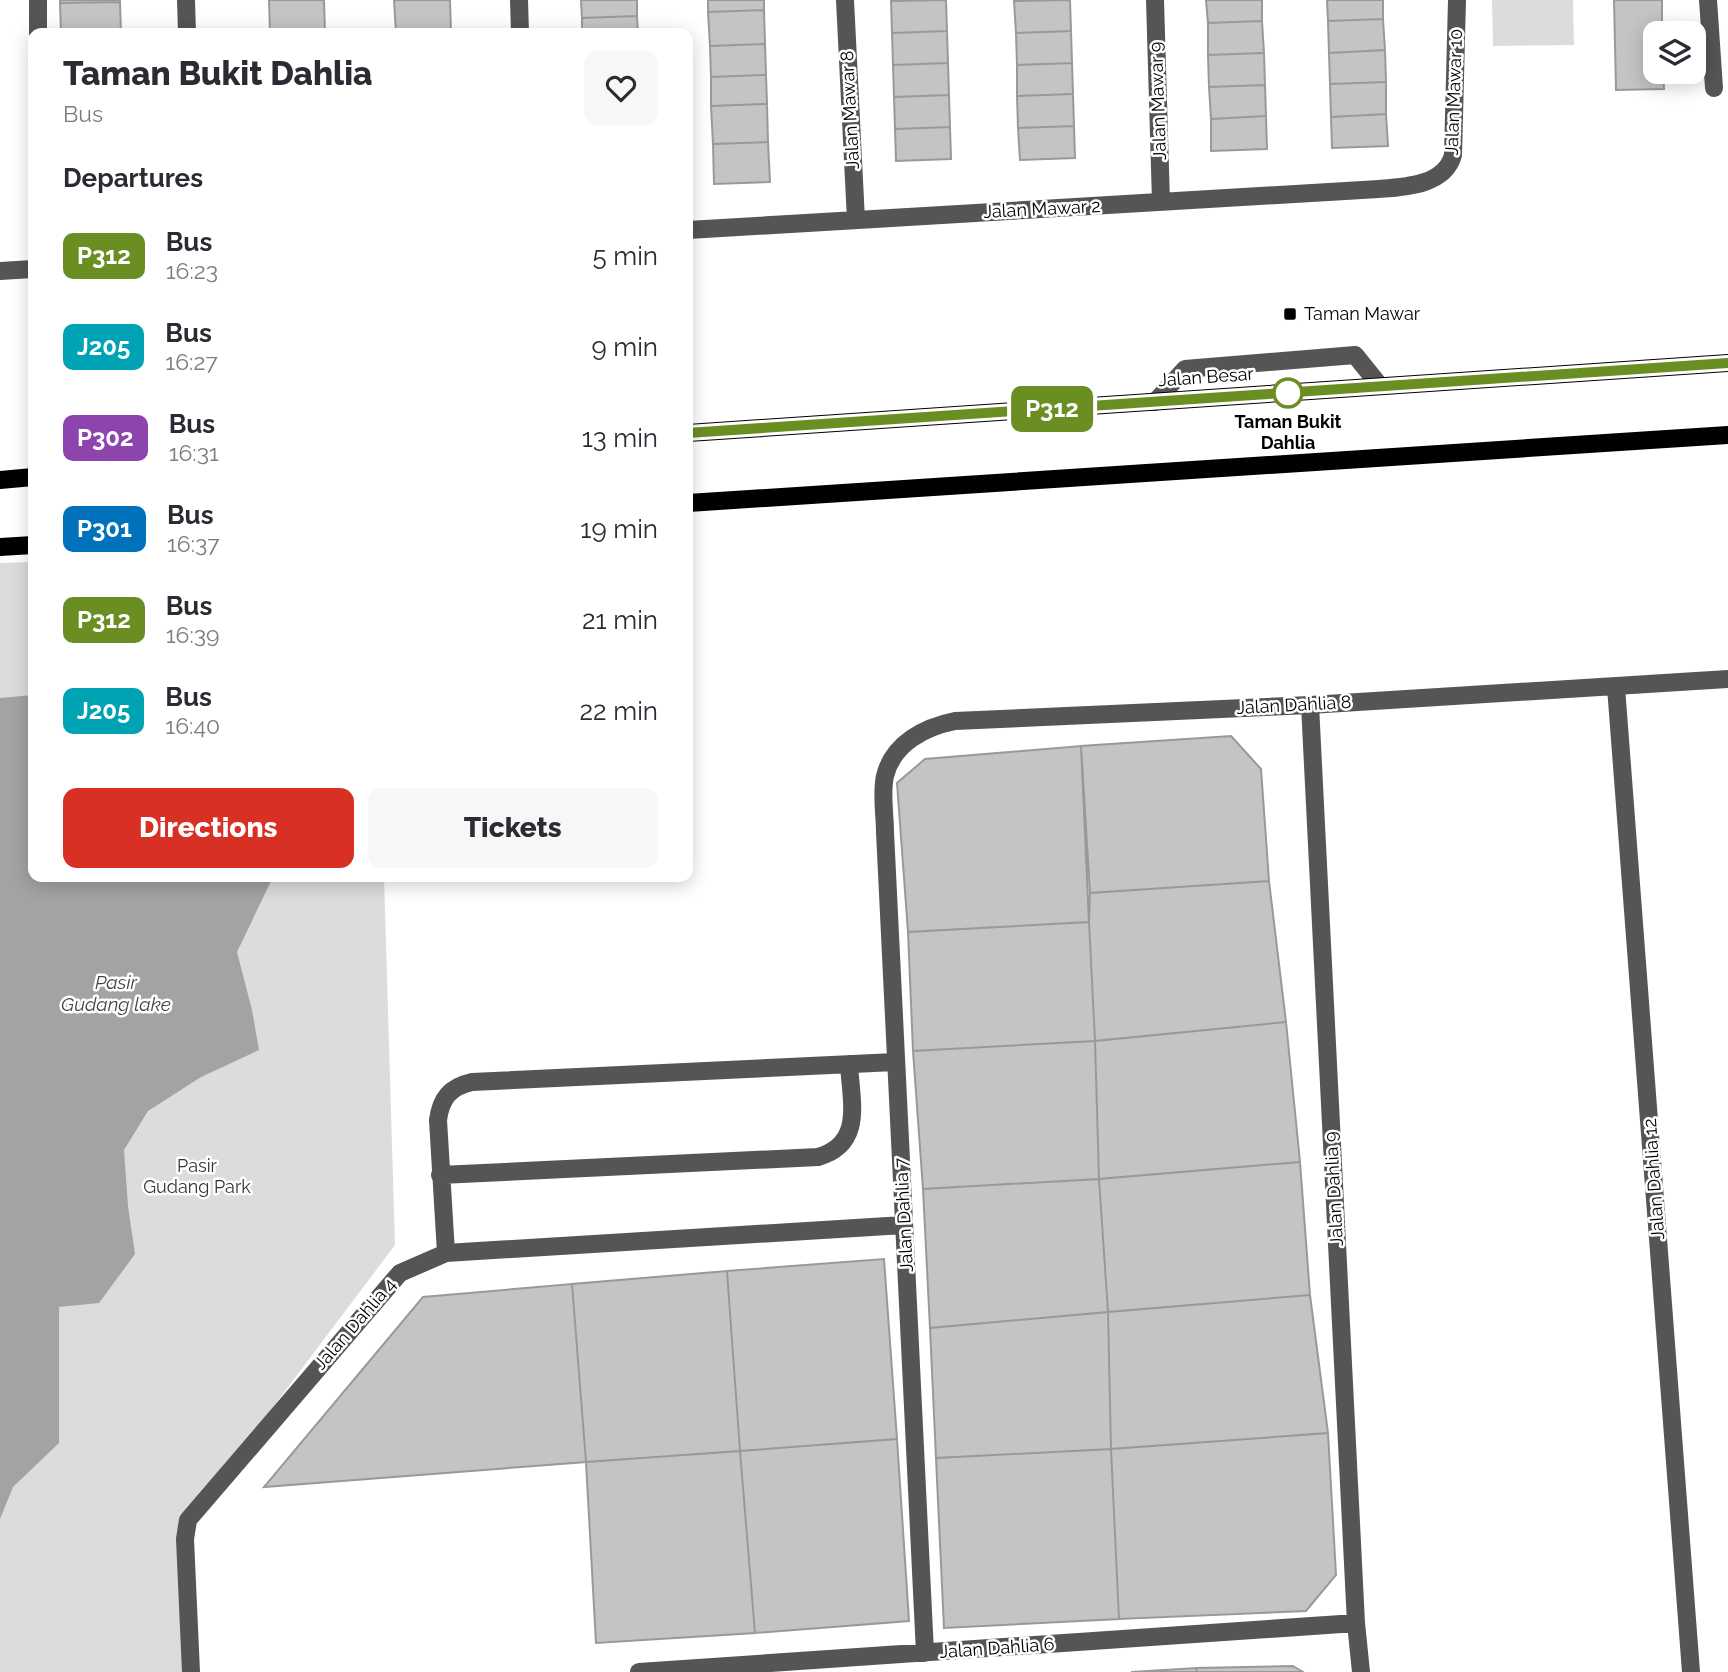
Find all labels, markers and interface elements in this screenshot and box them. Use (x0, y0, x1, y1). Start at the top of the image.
map controls (1643, 21, 1706, 84)
button: layers (1643, 21, 1706, 84)
street label: Jalan Mawar 10 (1441, 28, 1466, 156)
street label: Jalan Mawar 9 (1145, 41, 1170, 161)
street label: Jalan Mawar 8 (836, 50, 863, 170)
button: heart (584, 51, 658, 125)
text: Taman Bukit Dahlia (63, 54, 372, 93)
text: Bus (63, 100, 103, 127)
text: Departures (63, 163, 203, 193)
street label: Jalan Mawar 2 (983, 195, 1101, 222)
text: Bus (166, 227, 212, 257)
text: P312 (77, 241, 131, 270)
text: 5 min (592, 241, 658, 271)
text: 16:23 (166, 257, 218, 284)
place label: Taman Mawar (1304, 303, 1421, 324)
marker: Taman Mawar (1282, 306, 1298, 322)
text: Bus (165, 318, 212, 348)
text: J205 (77, 332, 130, 361)
text: 9 min (591, 332, 658, 362)
text: 16:27 (165, 348, 218, 375)
street label: Jalan Besar (1158, 363, 1255, 390)
marker: Taman Bukit Dahlia (1273, 378, 1303, 408)
line badge: P312 (1003, 386, 1101, 432)
text: P312 (1025, 394, 1079, 423)
text: Bus (169, 409, 215, 439)
place label: Taman Bukit Dahlia (1234, 411, 1342, 453)
text: P302 (77, 423, 134, 452)
text: 13 min (582, 423, 658, 453)
text: 16:31 (169, 439, 219, 466)
text: Bus (167, 500, 213, 530)
text: P301 (77, 514, 132, 543)
text: 19 min (580, 514, 658, 544)
text: 16:37 (167, 530, 219, 557)
text: Bus (166, 591, 212, 621)
text: P312 (77, 605, 131, 634)
text: 21 min (582, 605, 658, 635)
text: 16:39 (166, 621, 220, 648)
text: Bus (165, 682, 212, 712)
street label: Jalan Dahlia 8 (1236, 691, 1352, 718)
text: J205 (77, 696, 130, 725)
text: 22 min (580, 696, 658, 726)
text: 16:40 (165, 712, 220, 739)
button: Directions (63, 788, 354, 868)
button: Tickets (368, 788, 658, 868)
water label: Pasir Gudang lake (61, 971, 171, 1015)
street label: Jalan Dahlia 12 (1639, 1118, 1668, 1240)
street label: Jalan Dahlia 9 (1320, 1131, 1347, 1247)
park label: Pasir Gudang Park (143, 1155, 251, 1197)
street label: Jalan Dahlia 7 (890, 1157, 917, 1273)
street label: Jalan Dahlia 4 (309, 1274, 400, 1374)
street label: Jalan Dahlia 6 (939, 1633, 1055, 1662)

